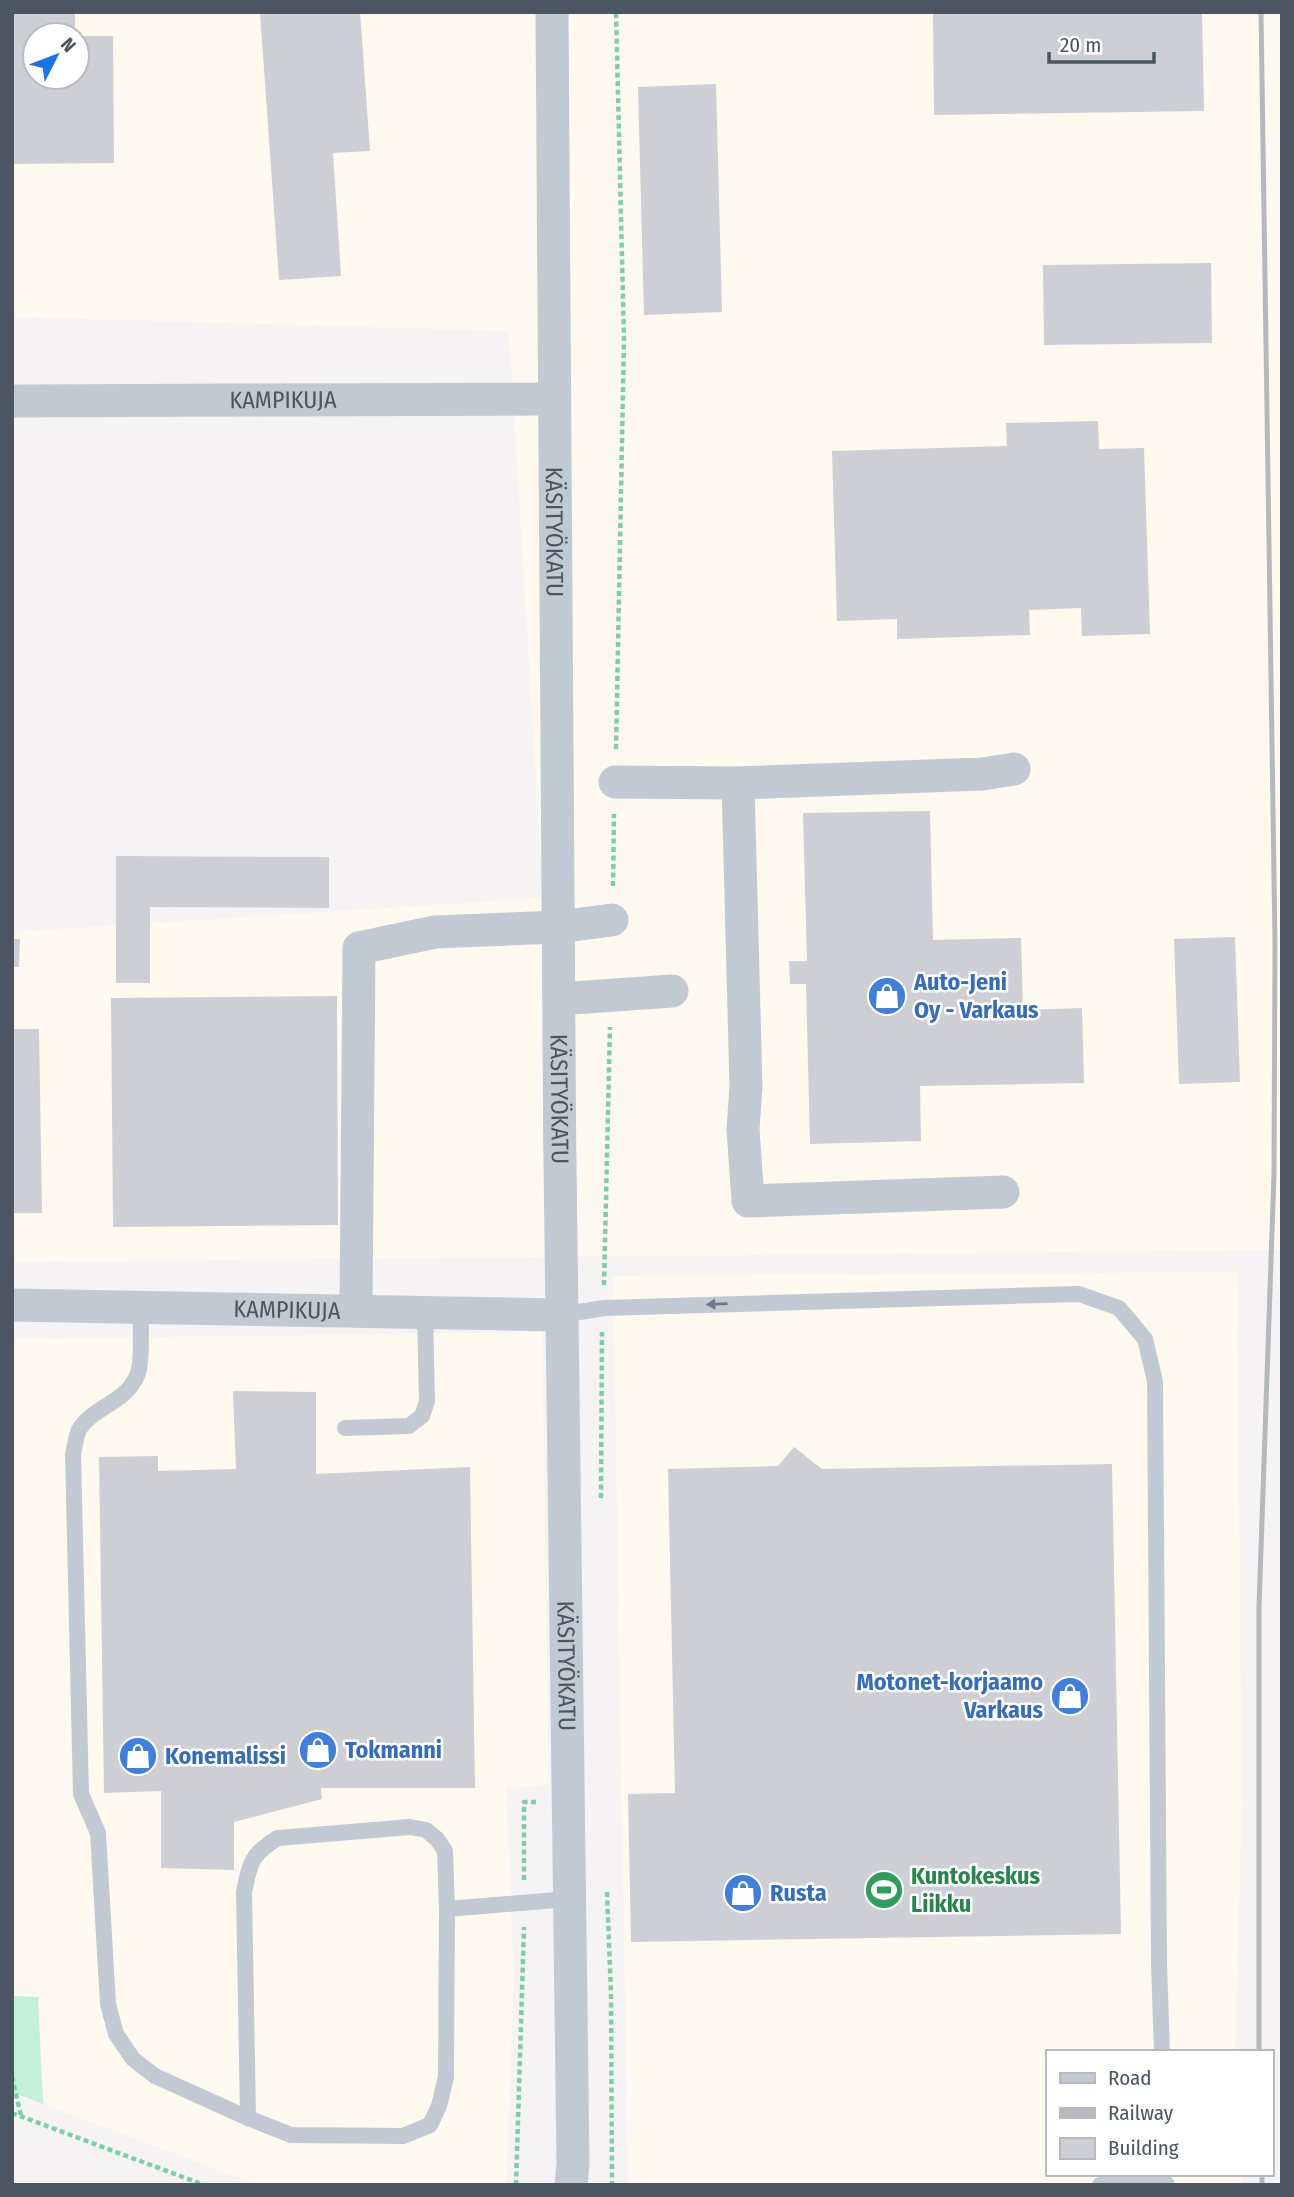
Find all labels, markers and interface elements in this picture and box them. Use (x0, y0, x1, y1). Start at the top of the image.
north arrow (21, 21, 91, 91)
scale bar (1049, 21, 1154, 65)
text: 20 m (1060, 32, 1101, 58)
text: N (56, 33, 81, 57)
street label: KAMPIKUJA (229, 386, 337, 414)
street label: KÄSITYÖKATU (540, 467, 569, 597)
place label: Auto-Jeni Oy - Varkaus (913, 968, 1039, 1024)
shop icon: Auto-Jeni Oy - Varkaus (866, 975, 908, 1017)
street label: KÄSITYÖKATU (545, 1034, 574, 1164)
street label: KAMPIKUJA (233, 1295, 341, 1325)
one-way arrow (706, 1299, 728, 1310)
street label: KÄSITYÖKATU (551, 1601, 581, 1731)
place label: Motonet-korjaamo Varkaus (856, 1668, 1043, 1724)
shop icon: Motonet-korjaamo Varkaus (1049, 1675, 1091, 1717)
shop icon: Tokmanni (297, 1729, 339, 1771)
shop icon: Konemalissi (117, 1735, 159, 1777)
place label: Tokmanni (345, 1736, 442, 1764)
place label: Konemalissi (165, 1742, 286, 1770)
place label: Kuntokeskus Liikku (911, 1862, 1041, 1918)
sports icon: Kuntokeskus Liikku (863, 1869, 905, 1911)
shop icon: Rusta (722, 1872, 764, 1914)
place label: Rusta (770, 1879, 827, 1907)
legend (1046, 2050, 1273, 2176)
text: Road (1108, 2065, 1152, 2091)
text: Railway (1108, 2100, 1174, 2126)
text: Building (1108, 2135, 1179, 2161)

